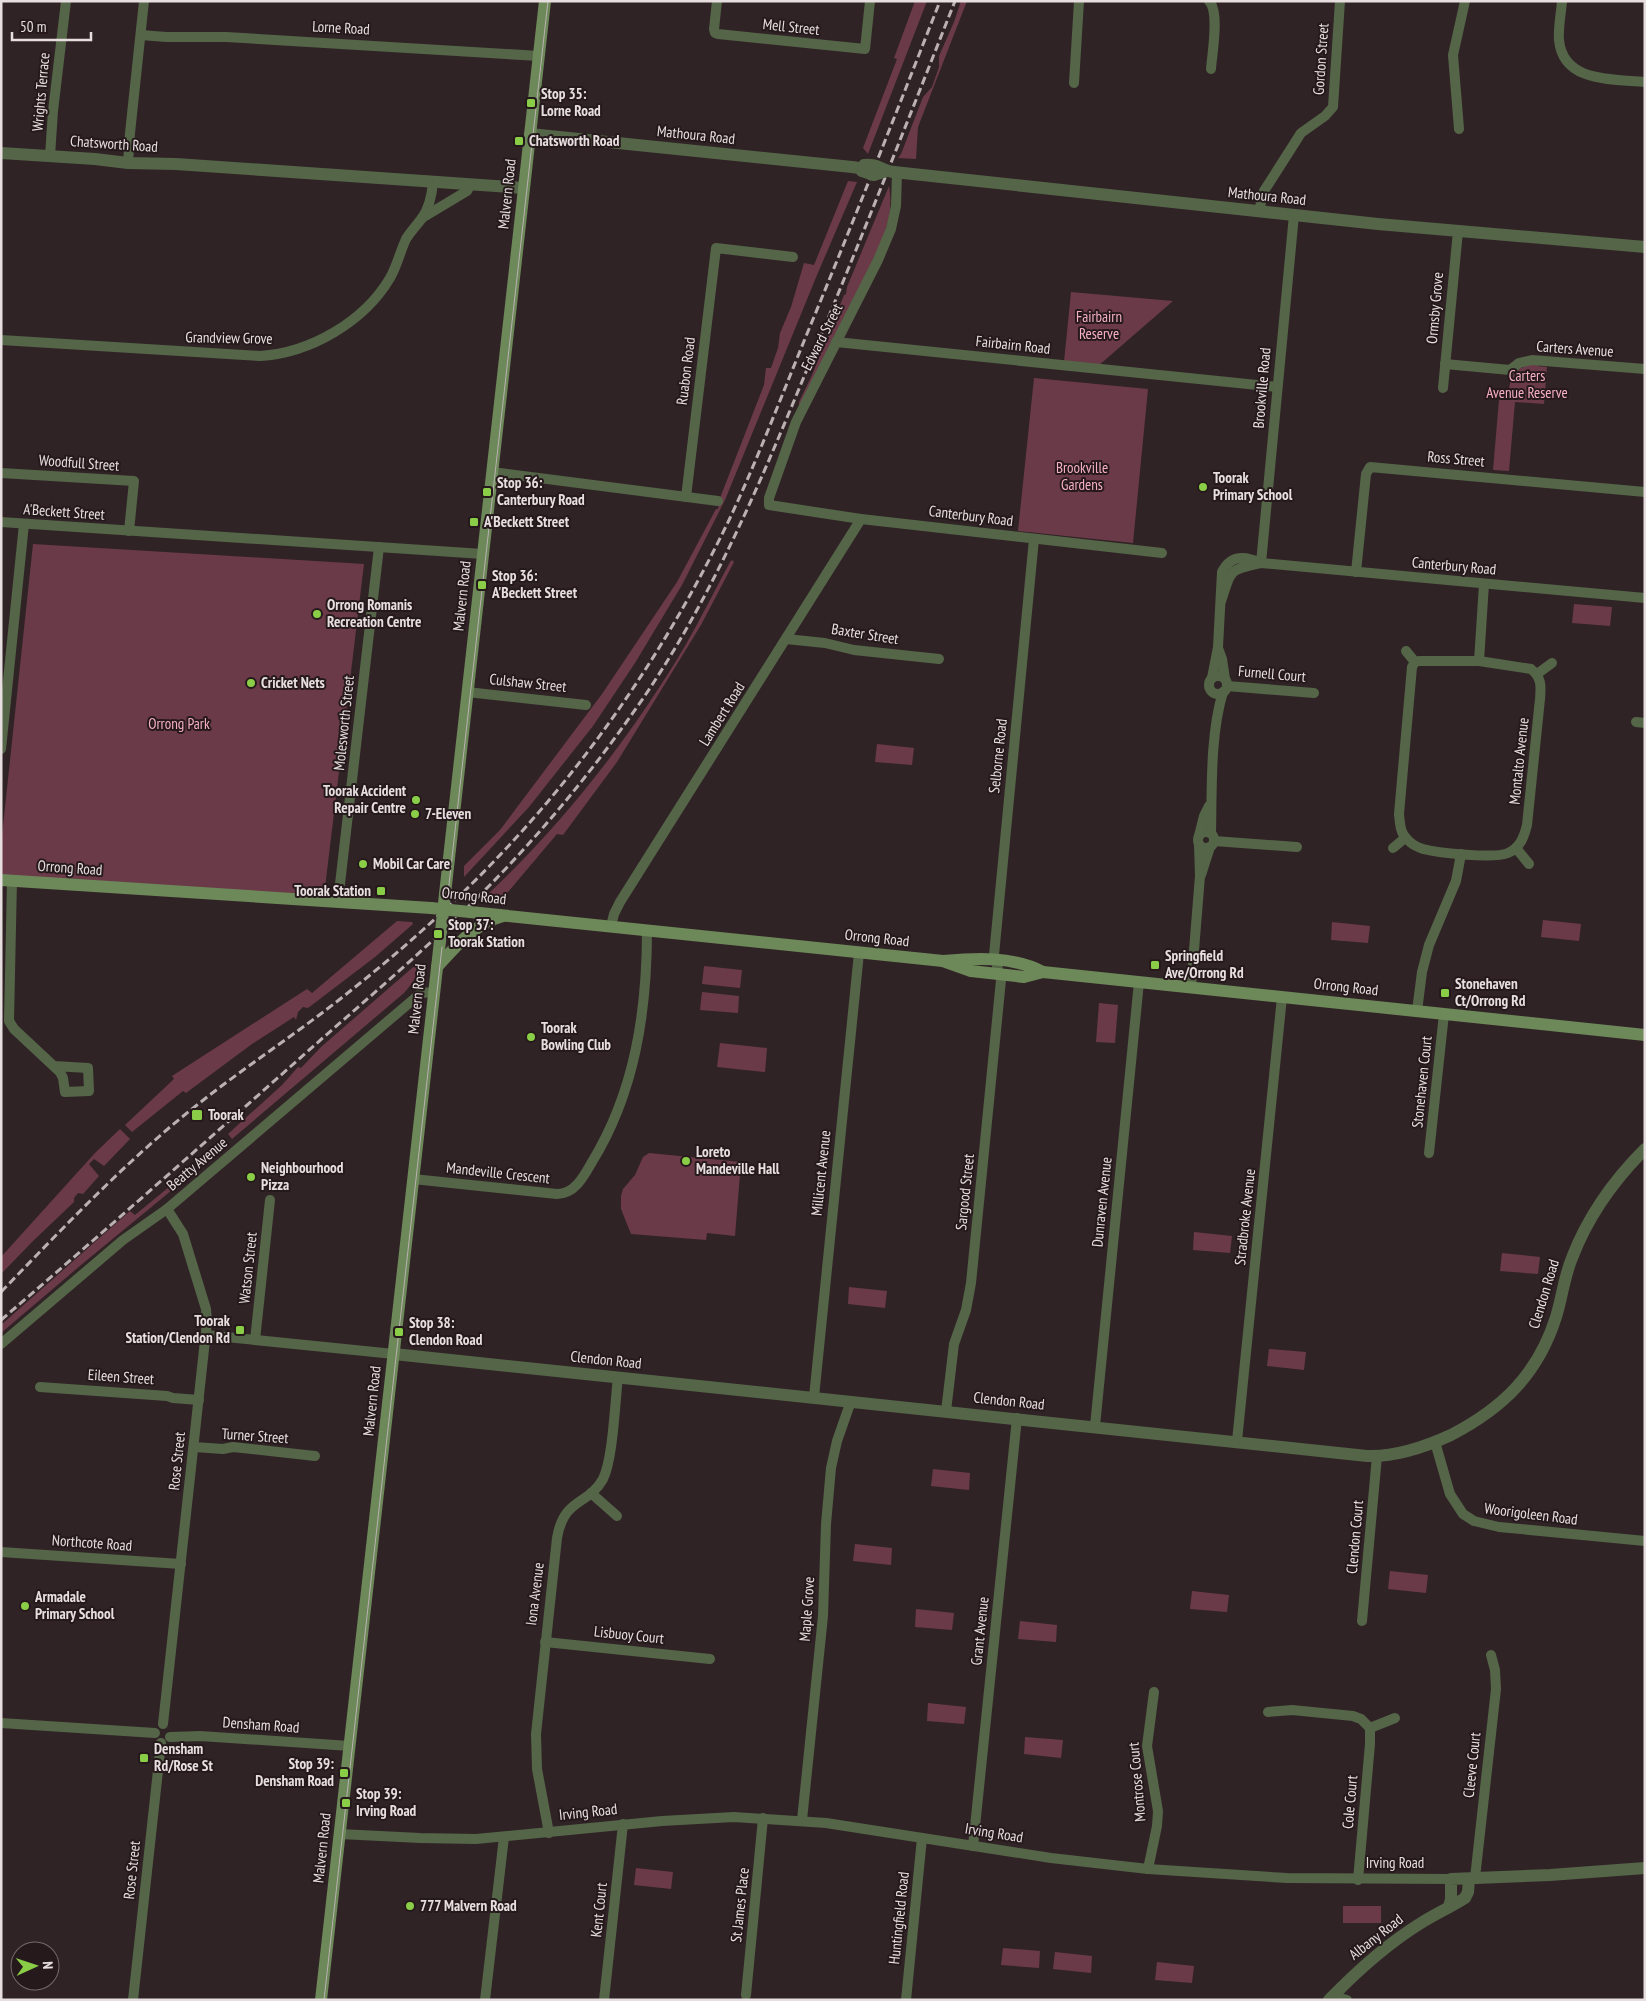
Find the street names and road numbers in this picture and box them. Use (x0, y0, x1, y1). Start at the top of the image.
street label: Mell Street (762, 14, 820, 39)
street label: Lorne Road (312, 17, 370, 38)
street label: Gordon Street (1309, 23, 1332, 95)
street label: Wrights Terrace (28, 52, 53, 132)
street label: Mathoura Road (656, 121, 736, 148)
street label: Chatsworth Road (70, 131, 159, 156)
street label: Malvern Road (493, 158, 520, 230)
street label: Mathoura Road (1227, 182, 1307, 209)
street label: Ormsby Grove (1422, 271, 1447, 345)
street label: Edward Street (797, 300, 847, 373)
street label: Grandview Grove (185, 327, 273, 348)
street label: Fairbairn Road (975, 331, 1051, 358)
street label: Ruabon Road (672, 336, 699, 406)
street label: Carters Avenue (1536, 336, 1614, 361)
street label: Brookville Road (1249, 347, 1274, 429)
street label: Ross Street (1427, 447, 1485, 470)
street label: Woodfull Street (38, 450, 120, 475)
street label: A'Beckett Street (23, 499, 105, 524)
street label: Canterbury Road (928, 501, 1014, 530)
street label: Canterbury Road (1411, 552, 1497, 579)
street label: Malvern Road (448, 560, 475, 632)
street label: Baxter Street (830, 619, 900, 648)
street label: Furnell Court (1237, 661, 1307, 686)
street label: Culshaw Street (489, 669, 567, 696)
street label: Molesworth Street (329, 675, 358, 771)
street label: Lambert Road (694, 678, 749, 749)
street label: Montalto Avenue (1504, 716, 1533, 805)
street label: Selborne Road (984, 718, 1011, 794)
street label: Orrong Road (37, 856, 103, 879)
street label: Orrong Road (441, 883, 507, 908)
street label: Orrong Road (844, 925, 910, 950)
street label: Malvern Road (403, 963, 430, 1035)
street label: Orrong Road (1313, 974, 1379, 999)
street label: Stonehaven Court (1407, 1035, 1436, 1129)
street label: Millicent Avenue (807, 1129, 834, 1217)
street label: Beatty Avenue (162, 1133, 231, 1194)
street label: Sargood Street (951, 1153, 978, 1231)
street label: Dunraven Avenue (1087, 1156, 1116, 1248)
street label: Mandeville Crescent (445, 1158, 551, 1187)
street label: Stradbroke Avenue (1230, 1168, 1259, 1266)
street label: Watson Street (234, 1231, 261, 1305)
street label: Clendon Road (1524, 1257, 1563, 1331)
street label: Clendon Road (570, 1346, 643, 1373)
street label: Eileen Street (87, 1365, 155, 1388)
street label: Malvern Road (358, 1365, 385, 1437)
street label: Clendon Road (973, 1387, 1046, 1414)
street label: Turner Street (221, 1424, 289, 1447)
street label: Rose Street (164, 1431, 189, 1491)
street label: Woorigoleen Road (1483, 1498, 1579, 1529)
street label: Clendon Court (1342, 1499, 1367, 1575)
street label: Northcote Road (51, 1530, 133, 1555)
street label: Iona Avenue (521, 1561, 548, 1627)
street label: Maple Grove (795, 1576, 818, 1642)
street label: Grant Avenue (966, 1596, 993, 1666)
street label: Lisbuoy Court (593, 1621, 665, 1648)
street label: Densham Road (222, 1712, 300, 1737)
street label: Cleeve Court (1459, 1731, 1484, 1799)
street label: Montrose Court (1124, 1741, 1149, 1823)
street label: Cole Court (1338, 1774, 1361, 1830)
street label: Irving Road (558, 1799, 618, 1824)
street label: Malvern Road (308, 1812, 335, 1884)
street label: Irving Road (964, 1819, 1024, 1846)
street label: Rose Street (119, 1840, 144, 1900)
street label: Irving Road (1366, 1853, 1424, 1872)
street label: St James Place (726, 1867, 753, 1943)
street label: Huntingfield Road (884, 1871, 913, 1965)
street label: Kent Court (586, 1882, 611, 1938)
street label: Albany Road (1345, 1910, 1407, 1964)

